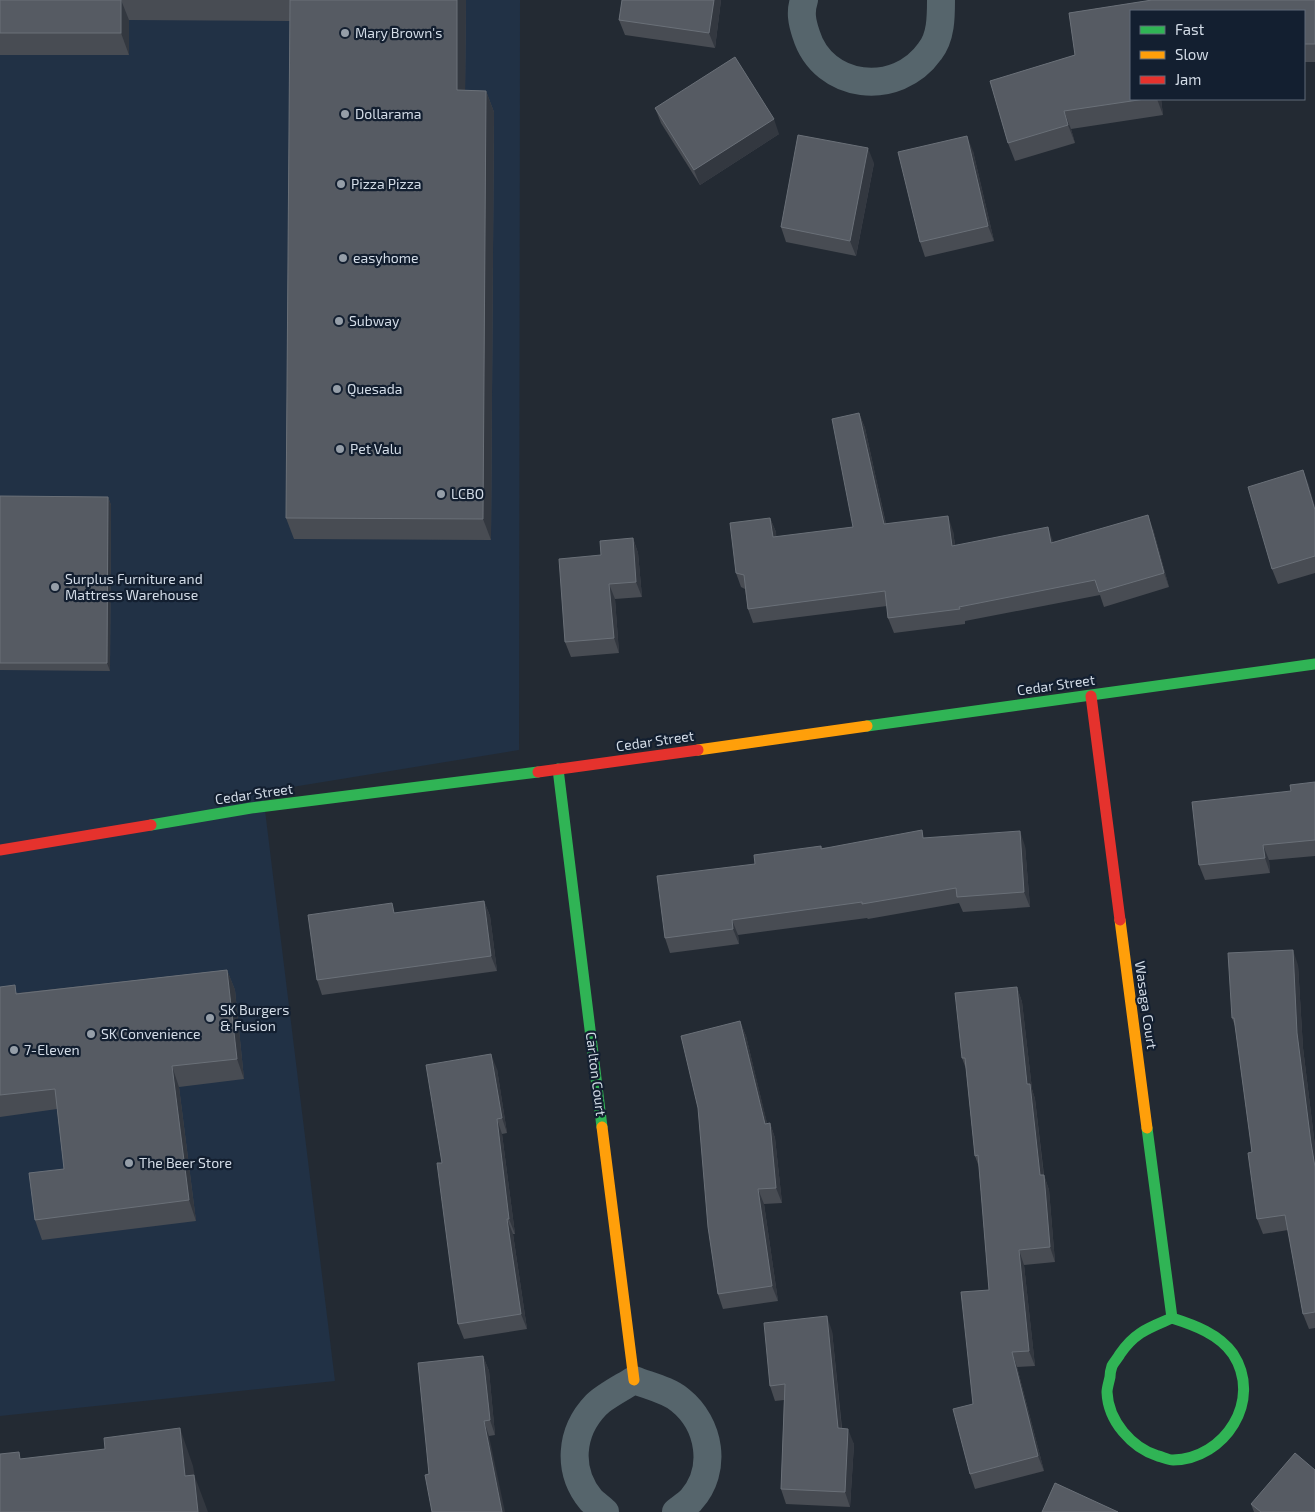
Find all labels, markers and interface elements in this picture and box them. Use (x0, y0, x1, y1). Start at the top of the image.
legend (1130, 10, 1305, 100)
text: Fast (1175, 20, 1205, 38)
place label: Mary Brown's (355, 24, 442, 41)
marker: Mary Brown's (339, 27, 351, 39)
text: Slow (1175, 45, 1209, 63)
text: Jam (1175, 70, 1201, 88)
place label: Dollarama (355, 105, 422, 122)
marker: Dollarama (339, 108, 351, 120)
place label: Pizza Pizza (351, 175, 422, 192)
marker: Pizza Pizza (335, 178, 347, 190)
place label: easyhome (353, 249, 419, 266)
marker: easyhome (337, 252, 349, 264)
place label: Subway (349, 312, 400, 329)
marker: Subway (333, 315, 345, 327)
place label: Quesada (347, 380, 402, 397)
marker: Quesada (331, 383, 343, 395)
place label: Pet Valu (350, 440, 402, 457)
marker: Pet Valu (334, 443, 346, 455)
place label: LCBO (451, 485, 484, 502)
marker: LCBO (435, 488, 447, 500)
place label: Surplus Furniture and Mattress Warehouse (65, 570, 203, 603)
marker: Surplus Furniture and Mattress Warehouse (49, 581, 61, 593)
street label: Cedar Street (1016, 671, 1096, 698)
street label: Cedar Street (615, 727, 695, 754)
street label: Cedar Street (214, 780, 294, 807)
street label: Wasaga Court (1132, 960, 1161, 1050)
place label: SK Burgers & Fusion (220, 1001, 289, 1034)
marker: SK Burgers & Fusion (204, 1012, 216, 1024)
place label: SK Convenience (101, 1025, 201, 1042)
marker: SK Convenience (85, 1028, 97, 1040)
street label: Carlton Court (583, 1031, 610, 1117)
place label: 7-Eleven (24, 1041, 80, 1058)
marker: 7-Eleven (8, 1044, 20, 1056)
place label: The Beer Store (139, 1154, 232, 1171)
marker: The Beer Store (123, 1157, 135, 1169)

